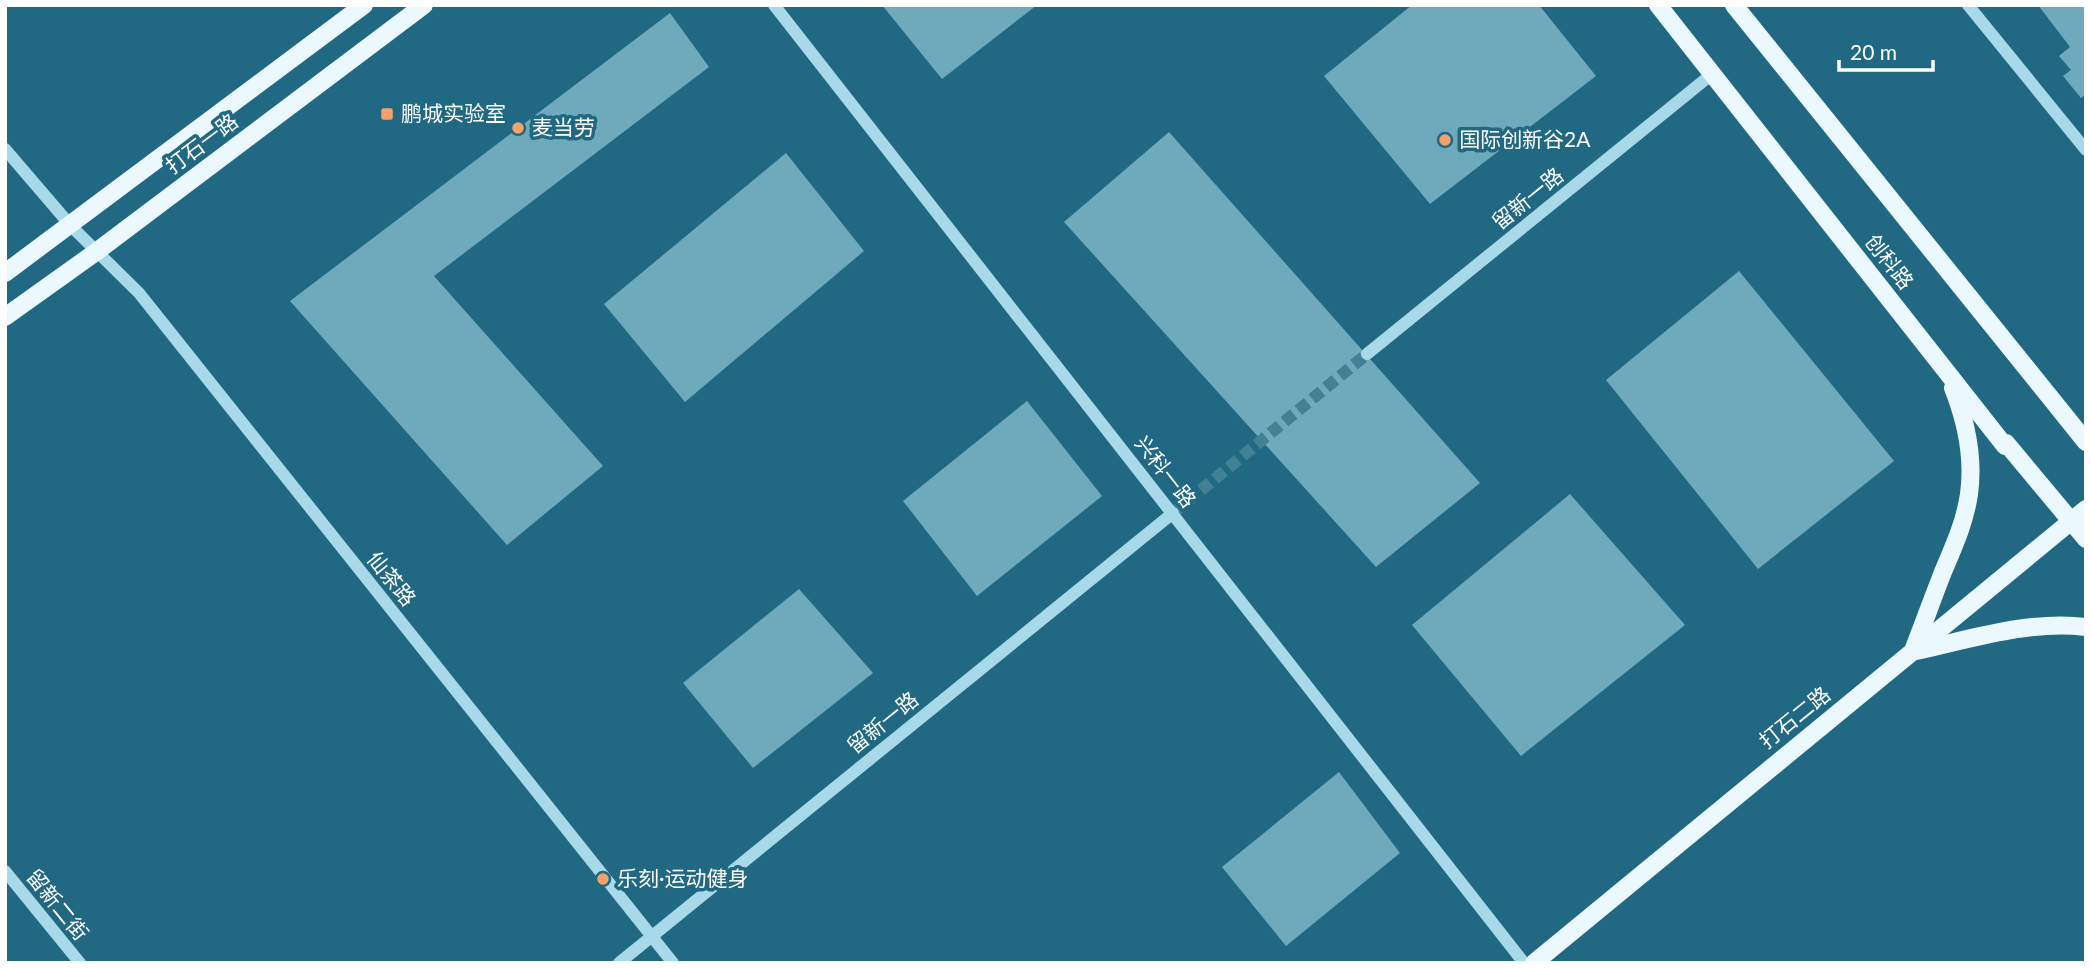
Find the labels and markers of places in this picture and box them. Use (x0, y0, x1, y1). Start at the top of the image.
place label: 鹏城实验室 (401, 100, 506, 125)
marker: 鹏城实验室 (379, 106, 395, 122)
place label: 麦当劳 (532, 114, 595, 139)
marker: 麦当劳 (510, 120, 526, 136)
place label: 国际创新谷2A (1459, 126, 1591, 151)
marker: 国际创新谷2A (1437, 132, 1453, 148)
place label: 乐刻·运动健身 (617, 865, 748, 890)
marker: 乐刻·运动健身 (595, 871, 611, 887)

